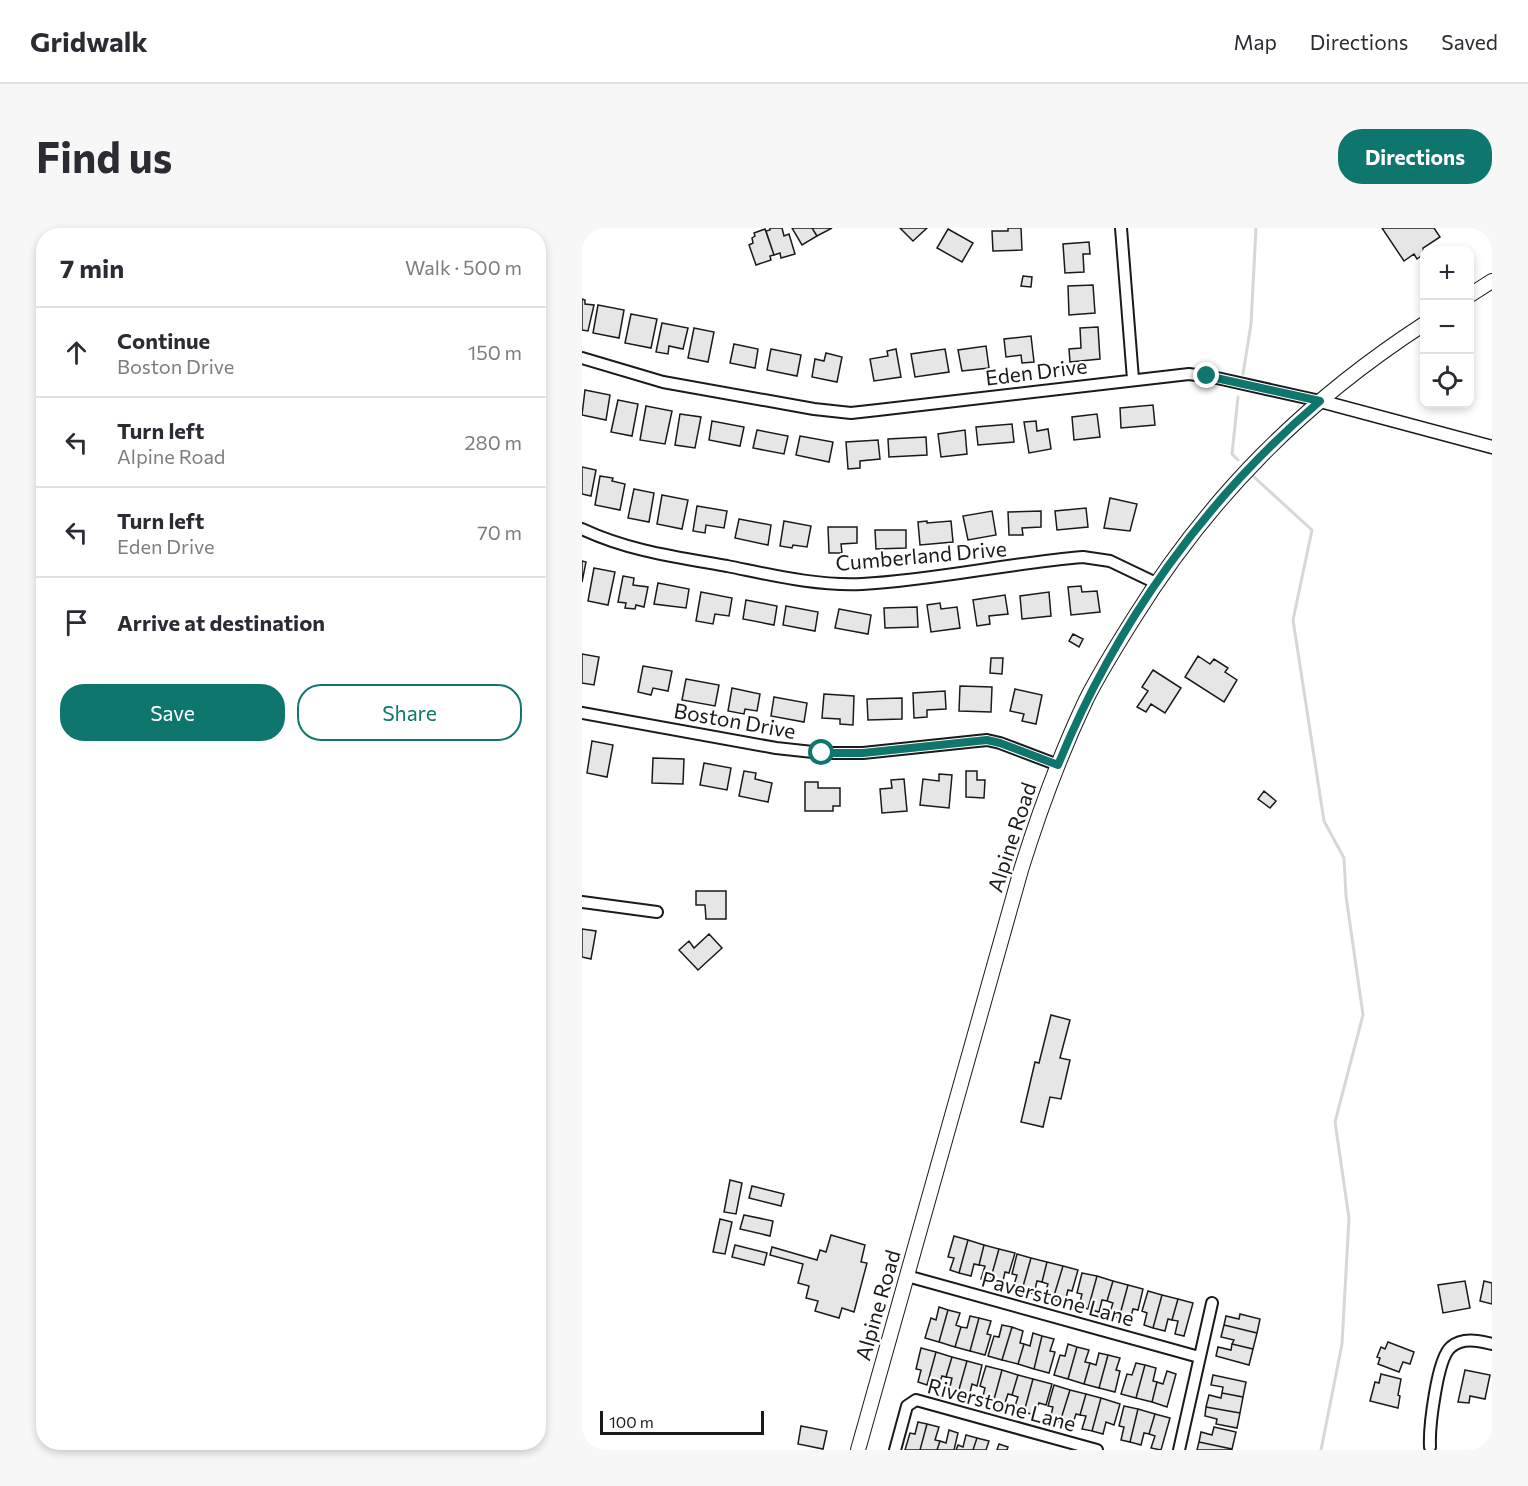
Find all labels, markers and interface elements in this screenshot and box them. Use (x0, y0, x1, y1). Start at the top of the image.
text: Gridwalk (30, 24, 148, 58)
text: Map (1234, 29, 1277, 54)
text: Directions (1310, 29, 1408, 54)
text: Saved (1441, 29, 1498, 54)
button: Directions (1338, 129, 1492, 184)
text: Find us (36, 130, 172, 182)
map controls (1420, 246, 1474, 408)
button: + (1420, 246, 1474, 300)
text: 7 min (60, 252, 124, 283)
text: Walk · 500 m (405, 255, 522, 279)
button: − (1420, 300, 1474, 354)
text: Continue (117, 327, 210, 354)
icon: ahead (60, 336, 93, 369)
text: 150 m (468, 340, 522, 364)
street label: Eden Drive (984, 352, 1088, 390)
text: Boston Drive (117, 354, 234, 378)
button: locate (1420, 354, 1474, 408)
route end (1193, 362, 1219, 388)
text: Turn left (117, 417, 204, 444)
icon: left (60, 426, 93, 459)
text: 280 m (464, 430, 522, 454)
text: Alpine Road (117, 444, 225, 468)
text: Turn left (117, 507, 204, 534)
icon: left (60, 516, 93, 549)
text: 70 m (477, 520, 522, 544)
text: Eden Drive (117, 534, 215, 558)
street label: Cumberland Drive (834, 535, 1008, 575)
icon: arrive (60, 606, 93, 639)
text: Arrive at destination (117, 609, 325, 636)
button: Save (60, 684, 285, 741)
button: Share (297, 684, 522, 741)
street label: Boston Drive (672, 697, 798, 743)
route start (808, 739, 834, 765)
street label: Alpine Road (982, 779, 1040, 895)
street label: Alpine Road (849, 1247, 905, 1363)
street label: Paverstone Lane (979, 1266, 1137, 1330)
street label: Riverstone Lane (925, 1372, 1079, 1436)
scale bar (600, 1408, 764, 1436)
text: 100 m (609, 1412, 654, 1431)

